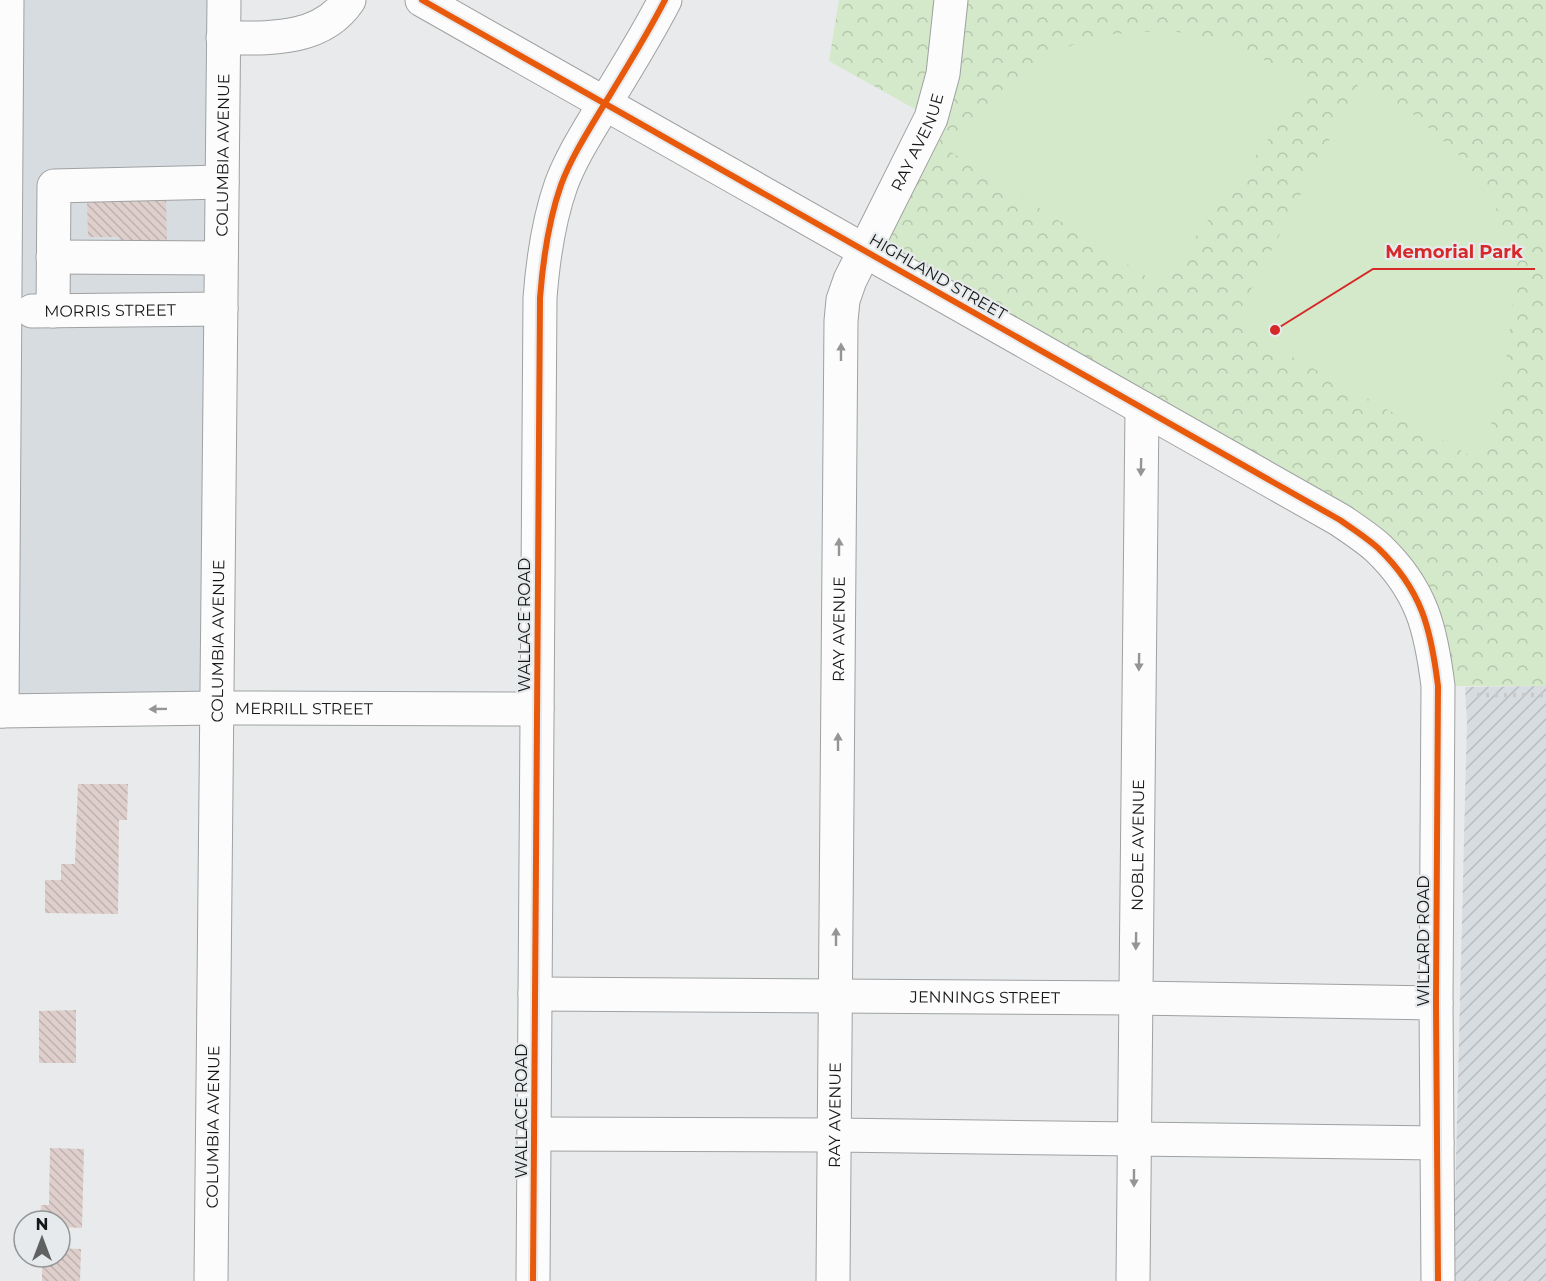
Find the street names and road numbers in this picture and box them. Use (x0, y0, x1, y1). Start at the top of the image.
street label: COLUMBIA AVENUE (212, 73, 233, 237)
street label: RAY AVENUE (887, 91, 947, 194)
street label: HIGHLAND STREET (866, 230, 1011, 325)
street label: MORRIS STREET (44, 300, 177, 320)
street label: WALLACE ROAD (515, 558, 534, 692)
street label: COLUMBIA AVENUE (207, 559, 228, 723)
street label: RAY AVENUE (828, 576, 848, 682)
street label: MERRILL STREET (235, 699, 374, 718)
street label: NOBLE AVENUE (1127, 779, 1148, 911)
street label: WILLARD ROAD (1414, 875, 1433, 1007)
street label: JENNINGS STREET (909, 987, 1061, 1007)
street label: WALLACE ROAD (512, 1044, 531, 1178)
street label: COLUMBIA AVENUE (202, 1045, 223, 1209)
street label: RAY AVENUE (824, 1062, 844, 1168)

